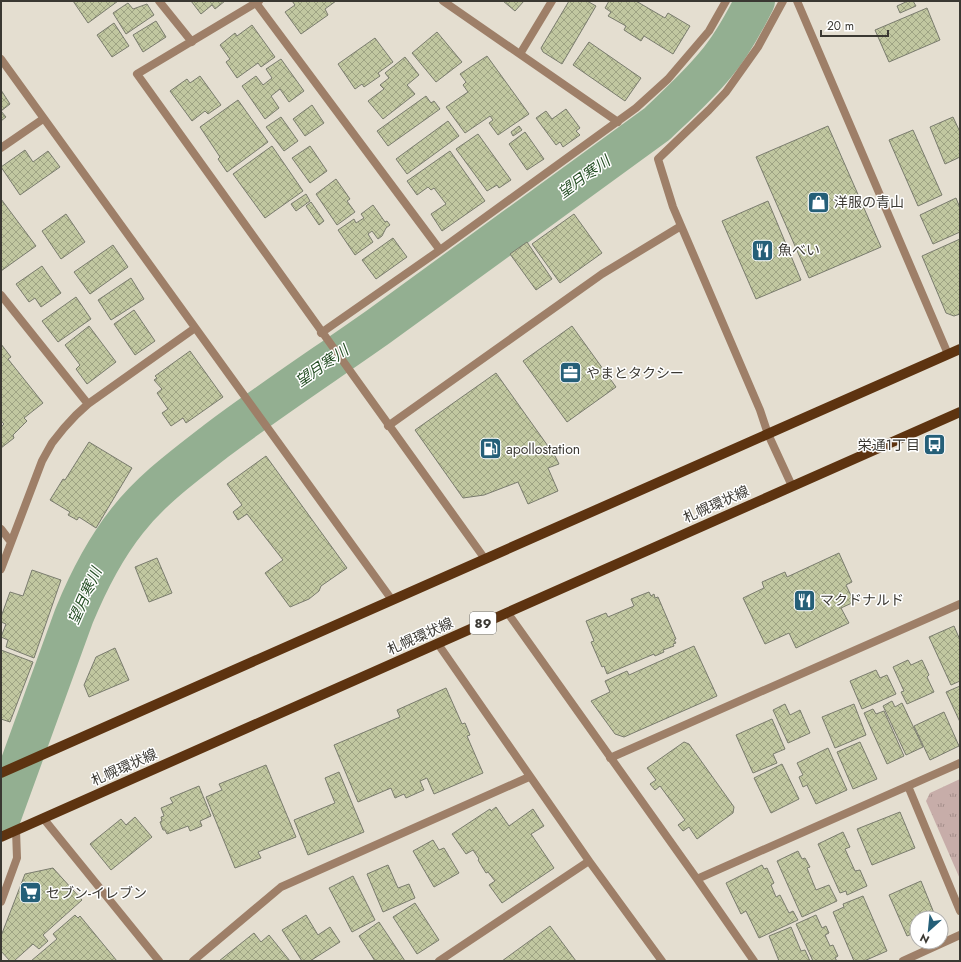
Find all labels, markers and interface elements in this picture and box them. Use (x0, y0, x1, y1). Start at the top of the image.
scale bar (821, 12, 888, 38)
text: 20 m (827, 17, 854, 35)
water label: 望月寒川 (553, 149, 616, 204)
shop icon: 洋服の青山 (805, 189, 831, 215)
place label: 洋服の青山 (834, 192, 904, 212)
restaurant icon: 魚べい (749, 237, 775, 263)
place label: 魚べい (778, 240, 820, 260)
water label: 望月寒川 (291, 339, 355, 392)
office icon: やまとタクシー (558, 360, 584, 386)
place label: やまとタクシー (586, 363, 684, 383)
bus stop icon: 栄通1丁目 (922, 432, 948, 458)
place label: 栄通1丁目 (858, 435, 920, 455)
fuel station icon: apollostation (477, 436, 503, 462)
place label: apollostation (506, 439, 580, 459)
street label: 札幌環状線 (680, 481, 752, 527)
water label: 望月寒川 (63, 562, 108, 628)
restaurant icon: マクドナルド (791, 587, 817, 613)
place label: マクドナルド (820, 590, 904, 610)
road number: 89 (470, 612, 496, 634)
street label: 札幌環状線 (384, 613, 456, 659)
street label: 札幌環状線 (88, 744, 160, 790)
supermarket icon: セブン-イレブン (18, 880, 44, 906)
place label: セブン-イレブン (46, 883, 147, 903)
north arrow (909, 910, 949, 950)
text: N (917, 930, 932, 948)

